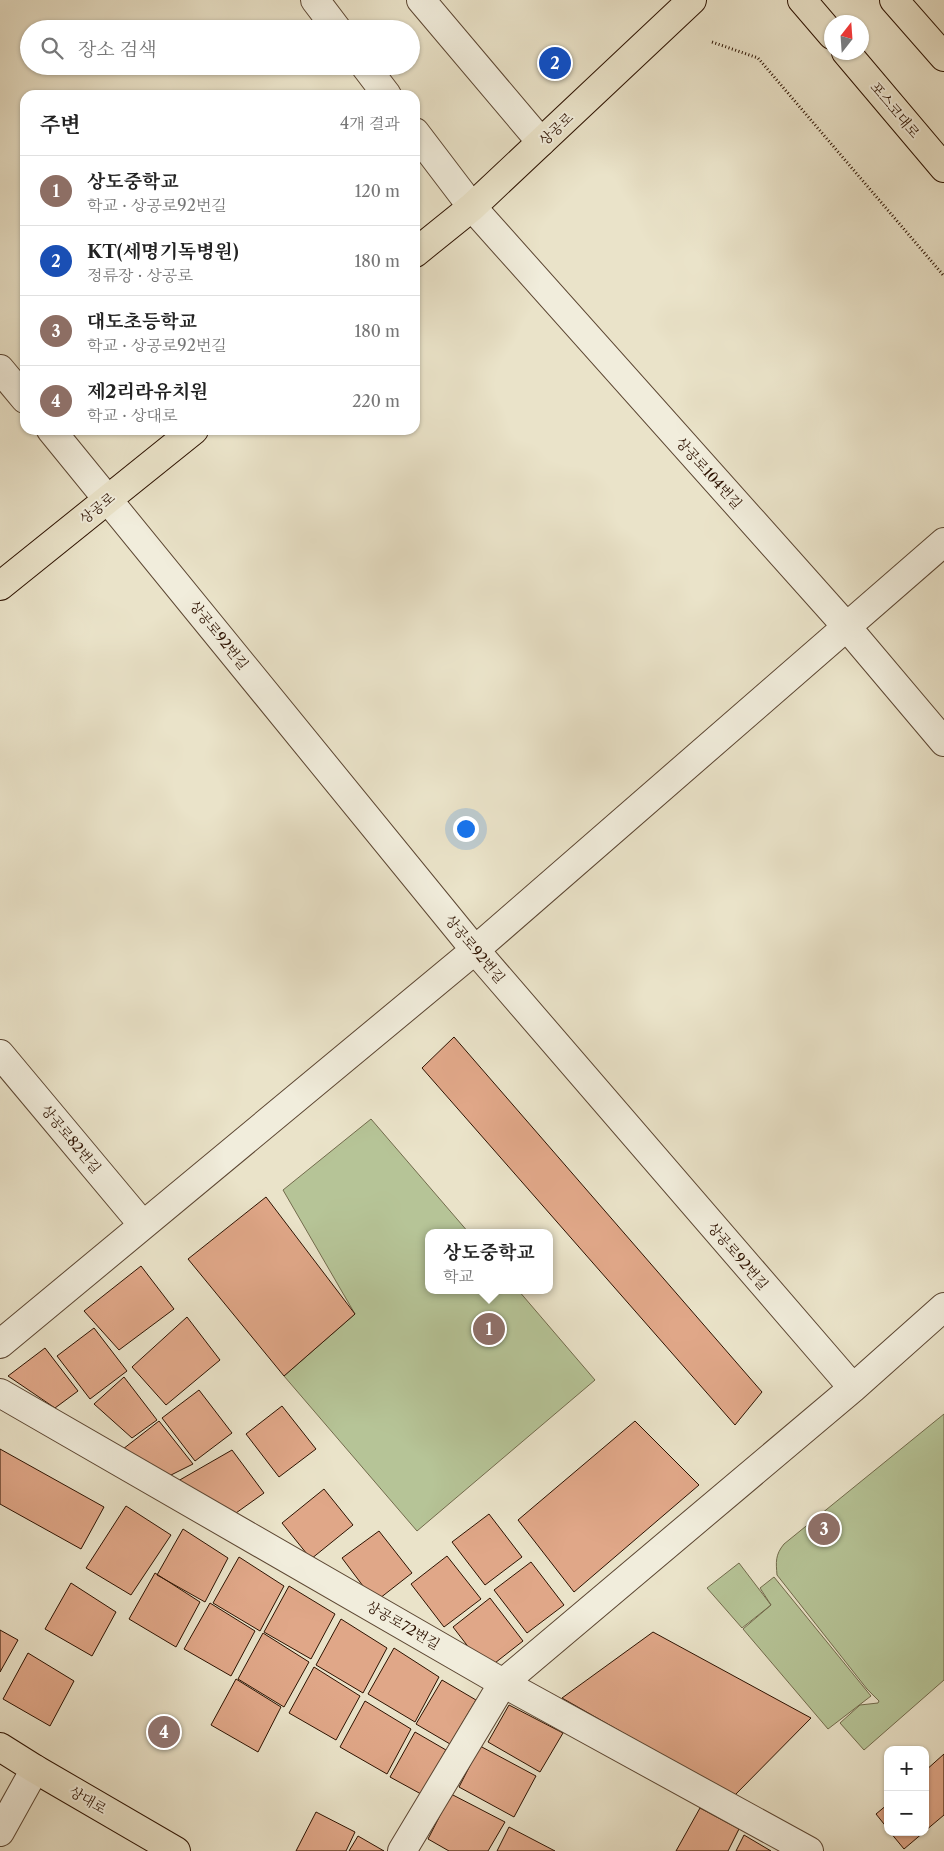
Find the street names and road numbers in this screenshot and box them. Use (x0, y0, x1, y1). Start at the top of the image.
street label: 포스코대로 (866, 78, 924, 142)
street label: 상공로 (535, 108, 577, 149)
street label: 상공로104번길 (672, 433, 746, 513)
street label: 상공로 (76, 488, 119, 528)
street label: 상공로92번길 (186, 597, 252, 673)
street label: 상공로92번길 (441, 911, 509, 987)
street label: 상공로82번길 (37, 1101, 105, 1177)
street label: 상공로92번길 (704, 1218, 772, 1294)
street label: 상공로72번길 (363, 1597, 443, 1653)
street label: 상대로 (66, 1782, 110, 1818)

